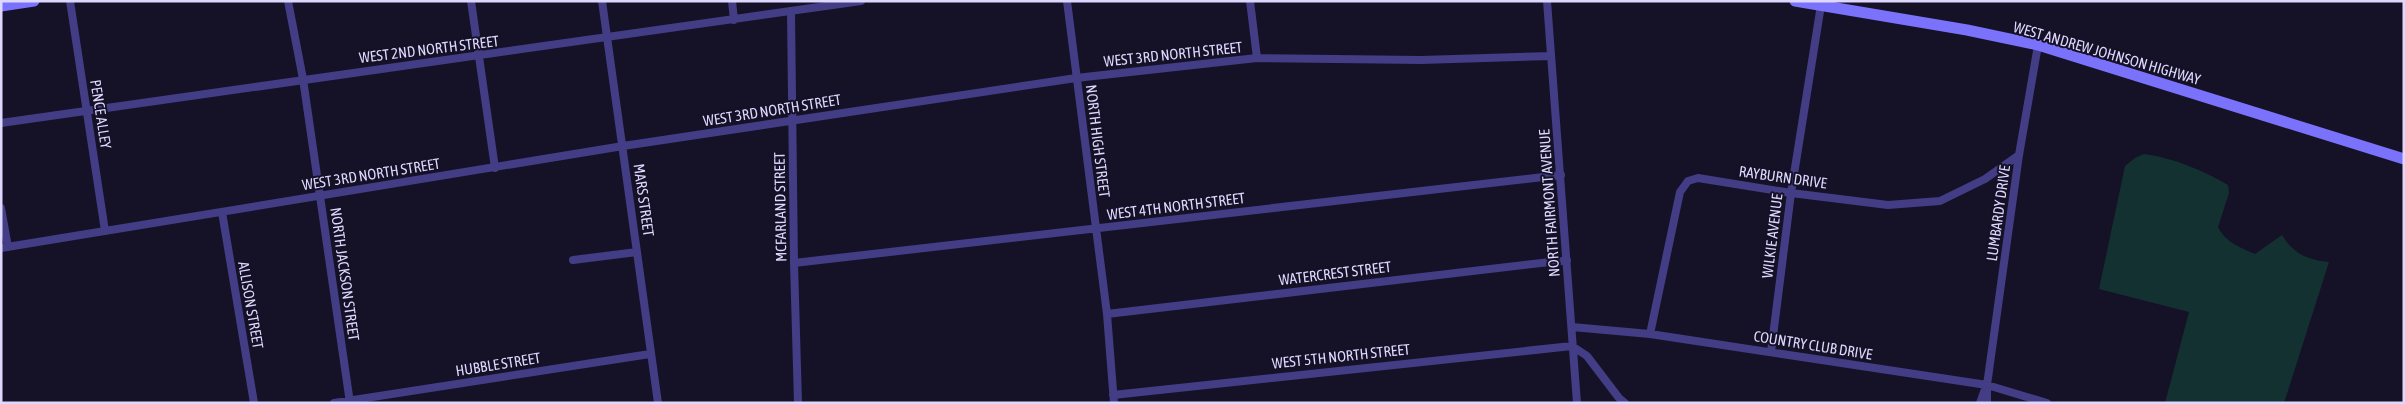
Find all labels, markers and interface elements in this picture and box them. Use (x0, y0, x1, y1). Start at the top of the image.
street label: WEST ANDREW JOHNSON HIGHWAY (2012, 18, 2203, 88)
street label: WEST 2ND NORTH STREET (358, 32, 500, 66)
street label: WEST 3RD NORTH STREET (1103, 38, 1244, 70)
street label: PENCE ALLEY (87, 78, 115, 150)
street label: NORTH HIGH STREET (1083, 84, 1113, 199)
street label: WEST 3RD NORTH STREET (702, 91, 843, 129)
street label: NORTH FAIRMONT AVENUE (1535, 128, 1563, 277)
street label: MCFARLAND STREET (771, 152, 789, 262)
street label: WEST 3RD NORTH STREET (301, 155, 442, 193)
street label: RAYBURN DRIVE (1738, 162, 1829, 192)
street label: MARS STREET (631, 163, 658, 238)
street label: LUMBARDY DRIVE (1983, 163, 2013, 262)
street label: WEST 4TH NORTH STREET (1106, 189, 1246, 223)
street label: WILKIE AVENUE (1758, 192, 1786, 279)
street label: NORTH JACKSON STREET (327, 206, 363, 342)
street label: WATERCREST STREET (1278, 258, 1393, 288)
street label: ALLISON STREET (235, 260, 267, 350)
street label: COUNTRY CLUB DRIVE (1753, 327, 1874, 363)
street label: WEST 5TH NORTH STREET (1271, 340, 1411, 372)
street label: HUBBLE STREET (454, 349, 542, 379)

